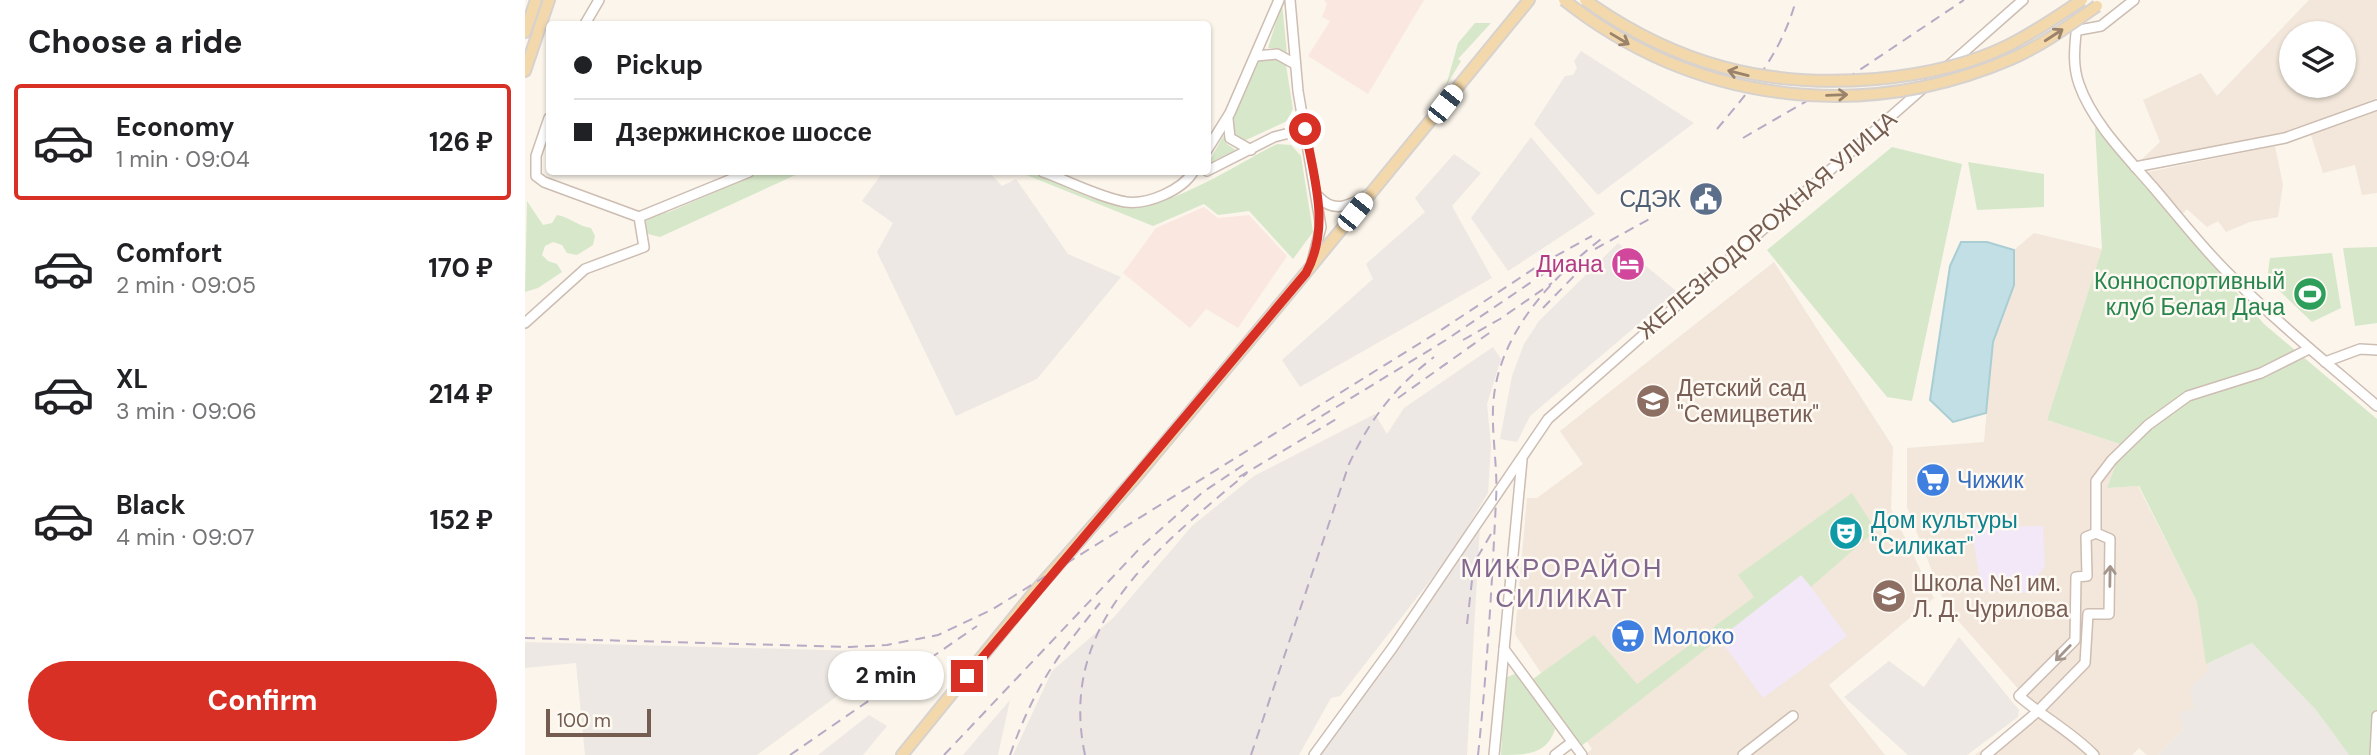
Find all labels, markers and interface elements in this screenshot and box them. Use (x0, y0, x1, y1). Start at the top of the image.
text: Choose a ride (28, 21, 243, 63)
map controls (2279, 21, 2356, 98)
button: layers (2279, 21, 2356, 98)
one-way arrow (2043, 27, 2063, 41)
one-way arrow (1610, 32, 1630, 46)
text: Pickup (616, 48, 703, 82)
one-way arrow (1727, 66, 1750, 79)
car (1424, 81, 1467, 127)
one-way arrow (1826, 88, 1849, 101)
street label: ЖЕЛЕЗНОДОРОЖНАЯ УЛИЦА (1631, 104, 1903, 346)
text: Economy (116, 110, 234, 144)
icon: car (32, 111, 95, 174)
route start (1289, 113, 1321, 145)
text: Дзержинское шоссе (616, 115, 872, 149)
text: 126 ₽ (429, 125, 493, 159)
text: 1 min · 09:04 (116, 144, 250, 174)
public building icon: СДЭК (1687, 180, 1725, 218)
place label: СДЭК (1619, 184, 1682, 214)
car (1334, 189, 1377, 235)
text: Comfort (116, 236, 222, 270)
icon: car (32, 237, 95, 300)
hotel icon: Диана (1609, 245, 1647, 283)
place label: Диана (1536, 249, 1603, 279)
text: 170 ₽ (428, 251, 493, 285)
place label: Конноспортивный клуб Белая Дача (2094, 266, 2285, 322)
text: 2 min · 09:05 (116, 270, 256, 300)
sports icon: Конноспортивный клуб Белая Дача (2291, 275, 2329, 313)
text: XL (116, 362, 148, 396)
icon: car (32, 363, 95, 426)
place label: Детский сад "Семицветик" (1677, 373, 1819, 429)
text: 214 ₽ (429, 377, 493, 411)
school or university icon: Детский сад "Семицветик" (1634, 382, 1672, 420)
text: 3 min · 09:06 (116, 396, 257, 426)
supermarket icon: Чижик (1914, 461, 1952, 499)
place label: Чижик (1957, 465, 2024, 495)
text: Black (116, 488, 186, 522)
icon: car (32, 489, 95, 552)
text: 152 ₽ (429, 503, 493, 537)
place label: Дом культуры "Силикат" (1871, 505, 2018, 561)
theatre icon: Дом культуры "Силикат" (1827, 514, 1865, 552)
text: 4 min · 09:07 (116, 522, 255, 552)
district label: МИКРОРАЙОН СИЛИКАТ (1460, 551, 1664, 615)
one-way arrow (2103, 565, 2117, 588)
place label: Школа №1 им. Л. Д. Чурилова (1913, 568, 2069, 624)
school or university icon: Школа №1 им. Л. Д. Чурилова (1870, 577, 1908, 615)
supermarket icon: Молоко (1609, 617, 1647, 655)
place label: Молоко (1653, 621, 1734, 651)
one-way arrow (2055, 644, 2072, 661)
callout: 2 min (827, 652, 943, 700)
text: 2 min (856, 660, 916, 690)
route end (951, 660, 983, 692)
button: Confirm (28, 661, 497, 741)
scale bar (546, 706, 651, 738)
text: 100 m (557, 708, 611, 733)

